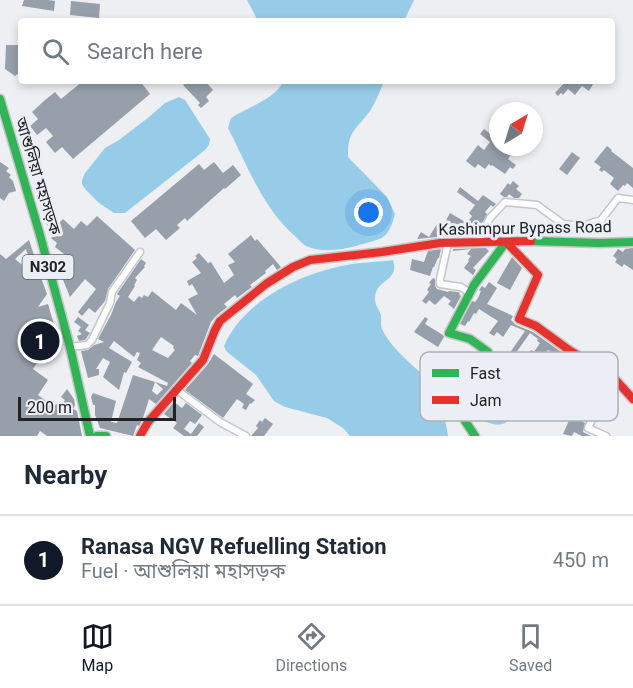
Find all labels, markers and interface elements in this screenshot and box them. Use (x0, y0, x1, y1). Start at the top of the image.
search box (18, 18, 615, 84)
icon: search (39, 35, 72, 68)
text: Search here (87, 39, 203, 64)
north arrow (489, 102, 543, 156)
street label: আশুলিয়া মহাসড়ক (11, 114, 65, 238)
your location (354, 198, 383, 227)
street label: Kashimpur Bypass Road (438, 217, 612, 239)
road number: N302 (22, 255, 74, 279)
pin: 1 (20, 318, 60, 364)
legend (420, 352, 618, 421)
text: Fast (470, 364, 501, 383)
text: Jam (470, 391, 502, 410)
scale bar (18, 394, 176, 422)
text: 200 m (27, 398, 72, 417)
text: Nearby (24, 460, 107, 490)
text: Ranasa NGV Refuelling Station (81, 534, 387, 559)
text: 1 (38, 548, 49, 572)
text: 450 m (553, 548, 609, 572)
text: Fuel · আশুলিয়া মহাসড়ক (81, 559, 286, 583)
tab: Map (81, 620, 114, 675)
tab: Directions (275, 620, 347, 675)
tab: Saved (509, 620, 552, 675)

